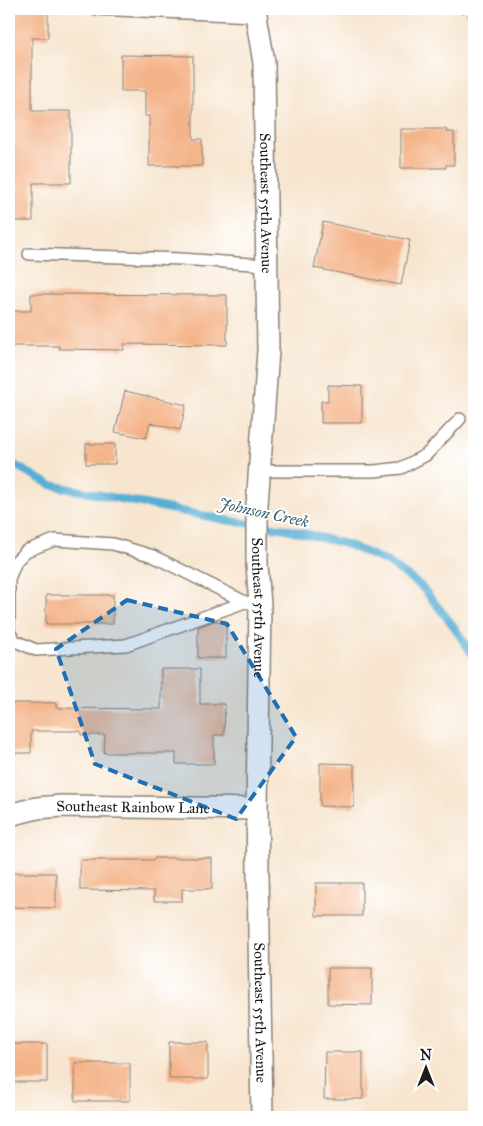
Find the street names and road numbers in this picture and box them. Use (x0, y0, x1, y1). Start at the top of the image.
street label: Southeast 55th Avenue (256, 133, 276, 274)
street label: Southeast 55th Avenue (248, 538, 269, 678)
street label: Southeast Rainbow Lane (56, 797, 210, 817)
street label: Southeast 55th Avenue (250, 942, 270, 1083)

